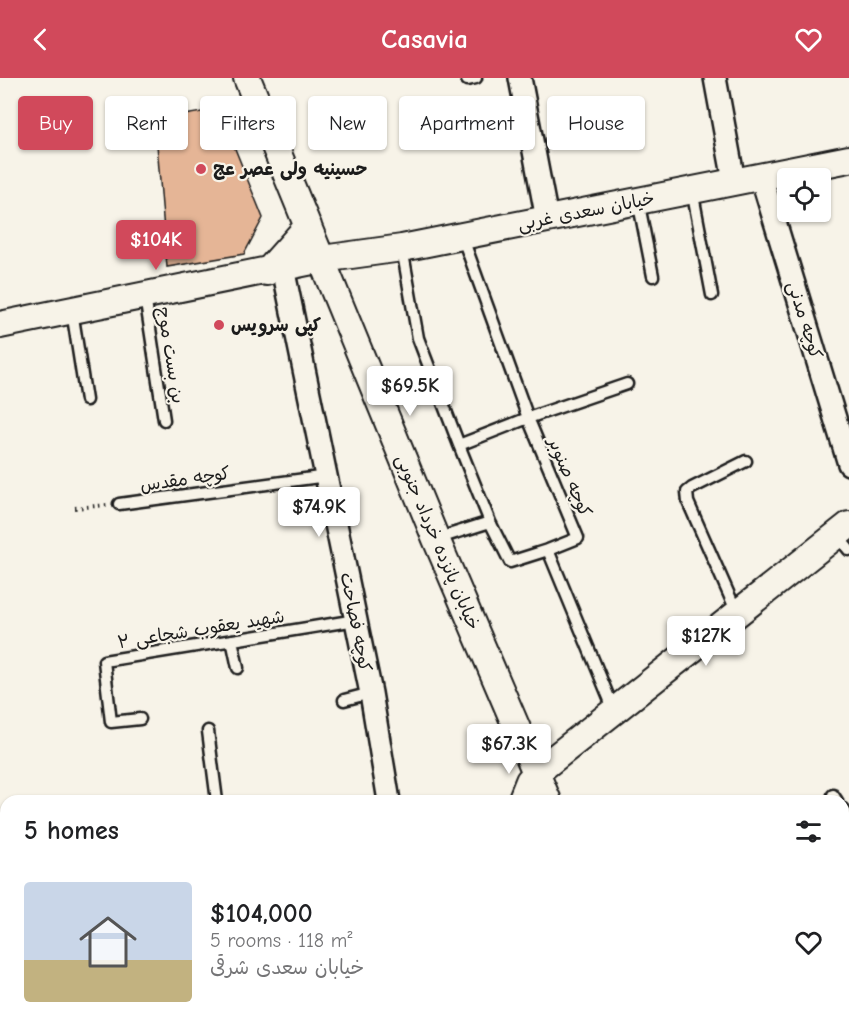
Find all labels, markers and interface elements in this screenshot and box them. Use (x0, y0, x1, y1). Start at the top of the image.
icon: back (24, 23, 57, 56)
icon: heart (792, 23, 825, 56)
text: Casavia (381, 24, 468, 55)
chip: Buy (18, 96, 93, 150)
chip: Rent (105, 96, 188, 150)
chip: Filters (200, 96, 296, 150)
chip: New (308, 96, 387, 150)
chip: Apartment (399, 96, 535, 150)
chip: House (547, 96, 645, 150)
place label: حسینیه ولی عصر عج (213, 159, 368, 181)
marker: حسینیه ولی عصر عج (194, 162, 208, 176)
map controls (777, 168, 831, 222)
button: locate (777, 168, 831, 222)
street label: خیابان سعدی غربی (516, 188, 656, 235)
pin: $104K (114, 220, 198, 271)
text: $104K (130, 228, 182, 251)
street label: کوچه مدنی (782, 279, 826, 362)
street label: بن بست موج (151, 305, 189, 405)
place label: کپی سرویس (231, 315, 321, 337)
marker: کپی سرویس (212, 318, 226, 332)
pin: $69.5K (361, 366, 459, 417)
text: $69.5K (381, 374, 439, 397)
street label: کوچه صنوبر (542, 432, 596, 521)
street label: خیابان پانزده خرداد جنوبی (390, 451, 484, 633)
street label: کوچه مقدس (139, 463, 232, 497)
pin: $74.9K (270, 487, 368, 538)
text: $74.9K (292, 495, 346, 518)
street label: کوچه فصاحت (335, 571, 375, 674)
street label: شهید یعقوب شجاعی ۲ (116, 606, 286, 653)
pin: $127K (664, 616, 748, 667)
text: $127K (681, 624, 731, 647)
pin: $67.3K (460, 724, 558, 775)
text: $67.3K (481, 732, 537, 755)
icon: filters (792, 815, 825, 848)
text: 5 homes (24, 816, 119, 846)
text: $104,000 (210, 899, 313, 929)
icon: home (72, 906, 144, 978)
icon: heart (792, 926, 825, 959)
text: 5 rooms · 118 m² (210, 929, 352, 952)
text: خیابان سعدی شرقی (210, 956, 364, 979)

